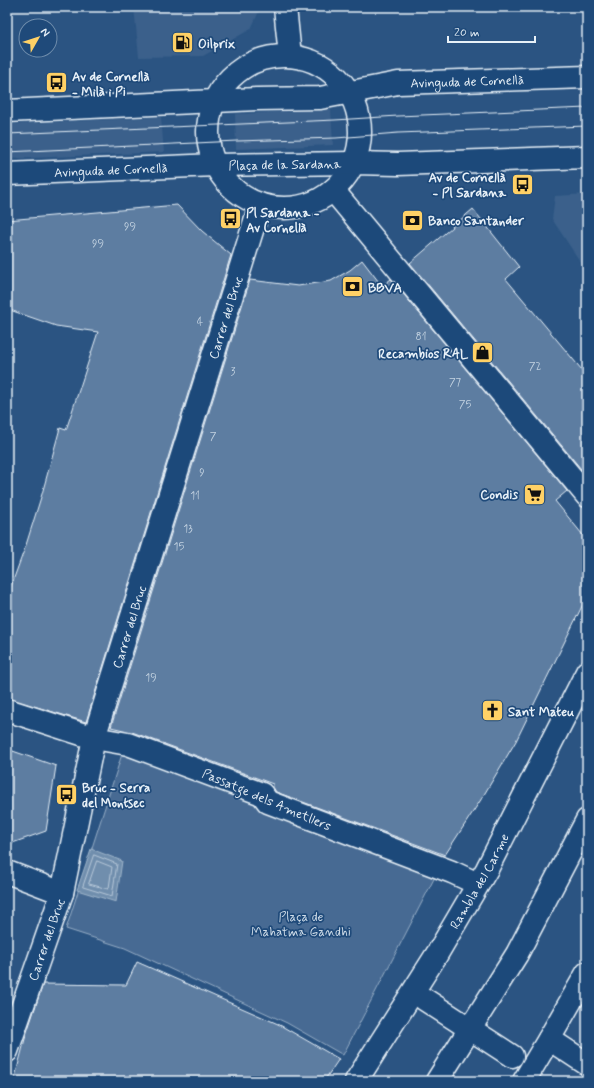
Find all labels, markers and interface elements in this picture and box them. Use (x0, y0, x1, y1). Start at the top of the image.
north arrow (18, 18, 58, 58)
scale bar (448, 18, 535, 44)
text: N (37, 25, 53, 40)
text: 20 m (454, 25, 480, 41)
fuel station icon: Oilprix (169, 30, 195, 56)
place label: Oilprix (198, 36, 236, 53)
place label: Av de Cornellà - Milà i Pi (72, 69, 150, 101)
bus stop icon: Av de Cornellà - Milà i Pi (43, 70, 69, 96)
street label: Avinguda de Cornellà (410, 72, 524, 93)
street label: Plaça de la Sardana (228, 156, 342, 175)
street label: Avinguda de Cornellà (54, 160, 168, 182)
place label: Av de Cornellà - Pl Sardana (428, 170, 507, 202)
bus stop icon: Av de Cornellà - Pl Sardana (509, 171, 535, 197)
place label: Pl Sardana - Av Cornellà (246, 205, 320, 237)
bus stop icon: Pl Sardana - Av Cornellà (217, 206, 243, 232)
bank icon: Banco Santander (399, 207, 425, 233)
place label: Banco Santander (428, 213, 525, 230)
house number: 99 (124, 220, 136, 234)
house number: 99 (92, 237, 104, 251)
street label: Carrer del Bruc (206, 274, 247, 361)
bank icon: BBVA (339, 274, 365, 300)
place label: BBVA (368, 280, 402, 297)
house number: 4 (197, 315, 204, 329)
house number: 81 (416, 330, 426, 344)
shop icon: Recambios RAL (470, 340, 496, 366)
place label: Recambios RAL (378, 346, 469, 363)
house number: 72 (529, 360, 541, 374)
house number: 3 (231, 365, 236, 379)
house number: 77 (449, 376, 462, 390)
house number: 75 (459, 398, 471, 412)
house number: 7 (210, 430, 217, 444)
house number: 9 (199, 466, 205, 480)
supermarket icon: Condis (521, 481, 547, 507)
place label: Condis (480, 487, 518, 504)
house number: 11 (190, 489, 200, 503)
house number: 13 (183, 522, 193, 536)
house number: 15 (174, 540, 185, 554)
street label: Carrer del Bruc (109, 584, 151, 671)
house number: 19 (145, 671, 157, 685)
church icon: Sant Mateu (479, 698, 505, 724)
place label: Sant Mateu (508, 704, 574, 721)
street label: Passatge dels Ametllers (198, 765, 334, 837)
place label: Bruc - Serra del Montsec (82, 780, 150, 812)
bus stop icon: Bruc - Serra del Montsec (54, 781, 80, 807)
street label: Rambla del Carme (447, 831, 514, 932)
street label: Carrer del Bruc (25, 897, 69, 983)
park label: Plaça de Mahatma Gandhi (251, 909, 351, 941)

